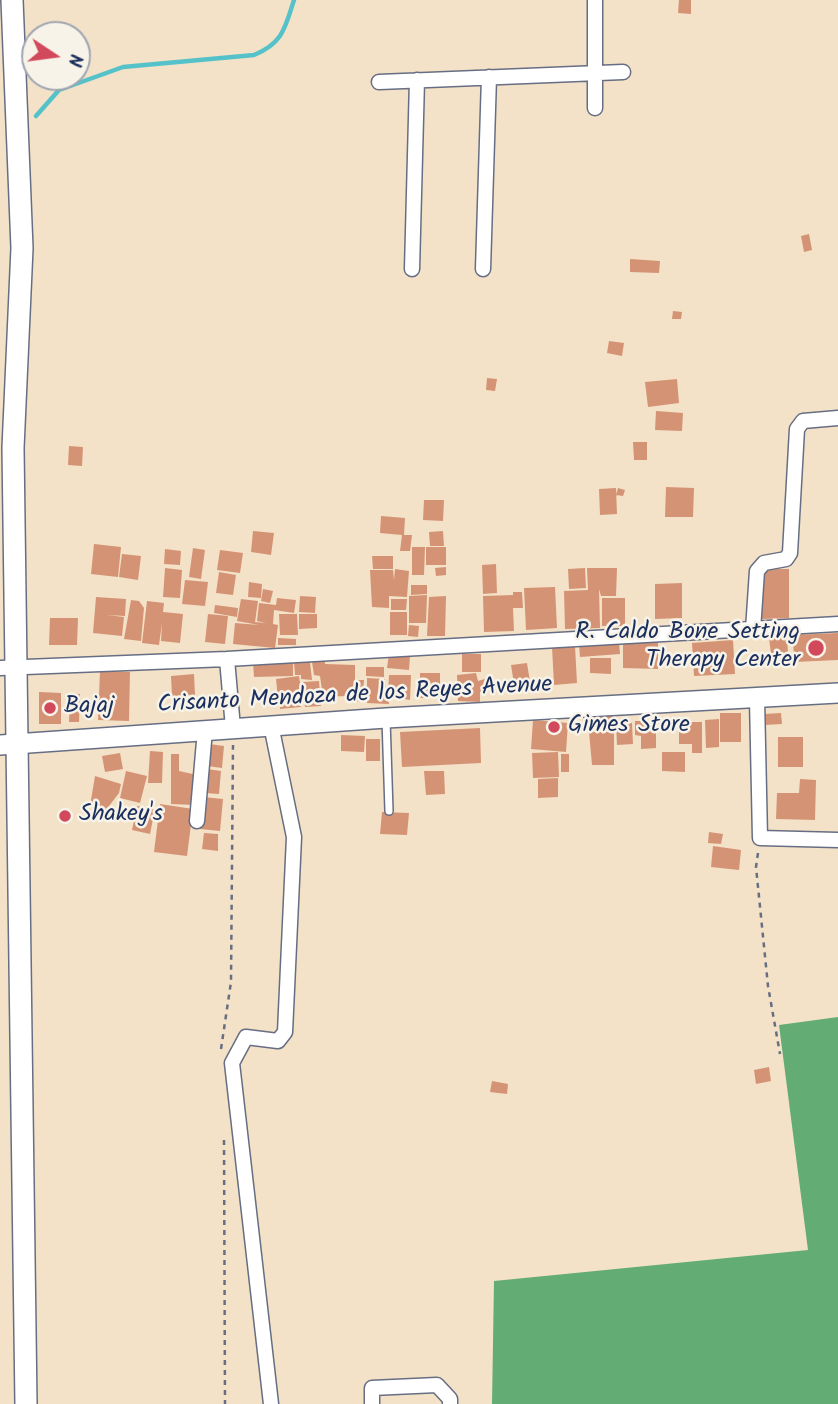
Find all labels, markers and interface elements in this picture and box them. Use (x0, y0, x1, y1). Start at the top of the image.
north arrow (21, 21, 91, 91)
text: N (59, 51, 90, 69)
place label: R. Caldo Bone Setting Therapy Center (575, 620, 800, 676)
marker: R. Caldo Bone Setting Therapy Center (806, 638, 826, 658)
street label: Crisanto Mendoza de los Reyes Avenue (157, 672, 553, 722)
place label: Bajaj (64, 694, 114, 722)
marker: Bajaj (42, 700, 58, 716)
place label: Gimes Store (568, 713, 690, 741)
marker: Gimes Store (546, 719, 562, 735)
place label: Shakey's (79, 802, 163, 830)
marker: Shakey's (57, 808, 73, 824)

